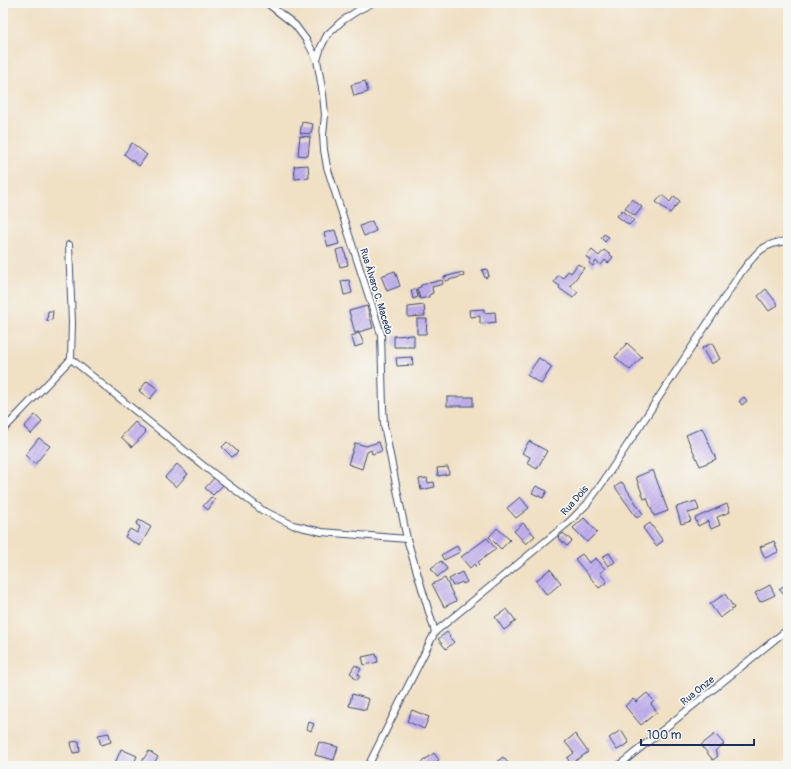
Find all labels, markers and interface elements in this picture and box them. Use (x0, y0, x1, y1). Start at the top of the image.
street label: Rua Álvaro C. Macedo (357, 247, 396, 336)
street label: Rua Dois (559, 483, 591, 518)
street label: Rua Onze (678, 674, 717, 708)
scale bar (641, 721, 754, 747)
text: 100 m (647, 728, 682, 743)

